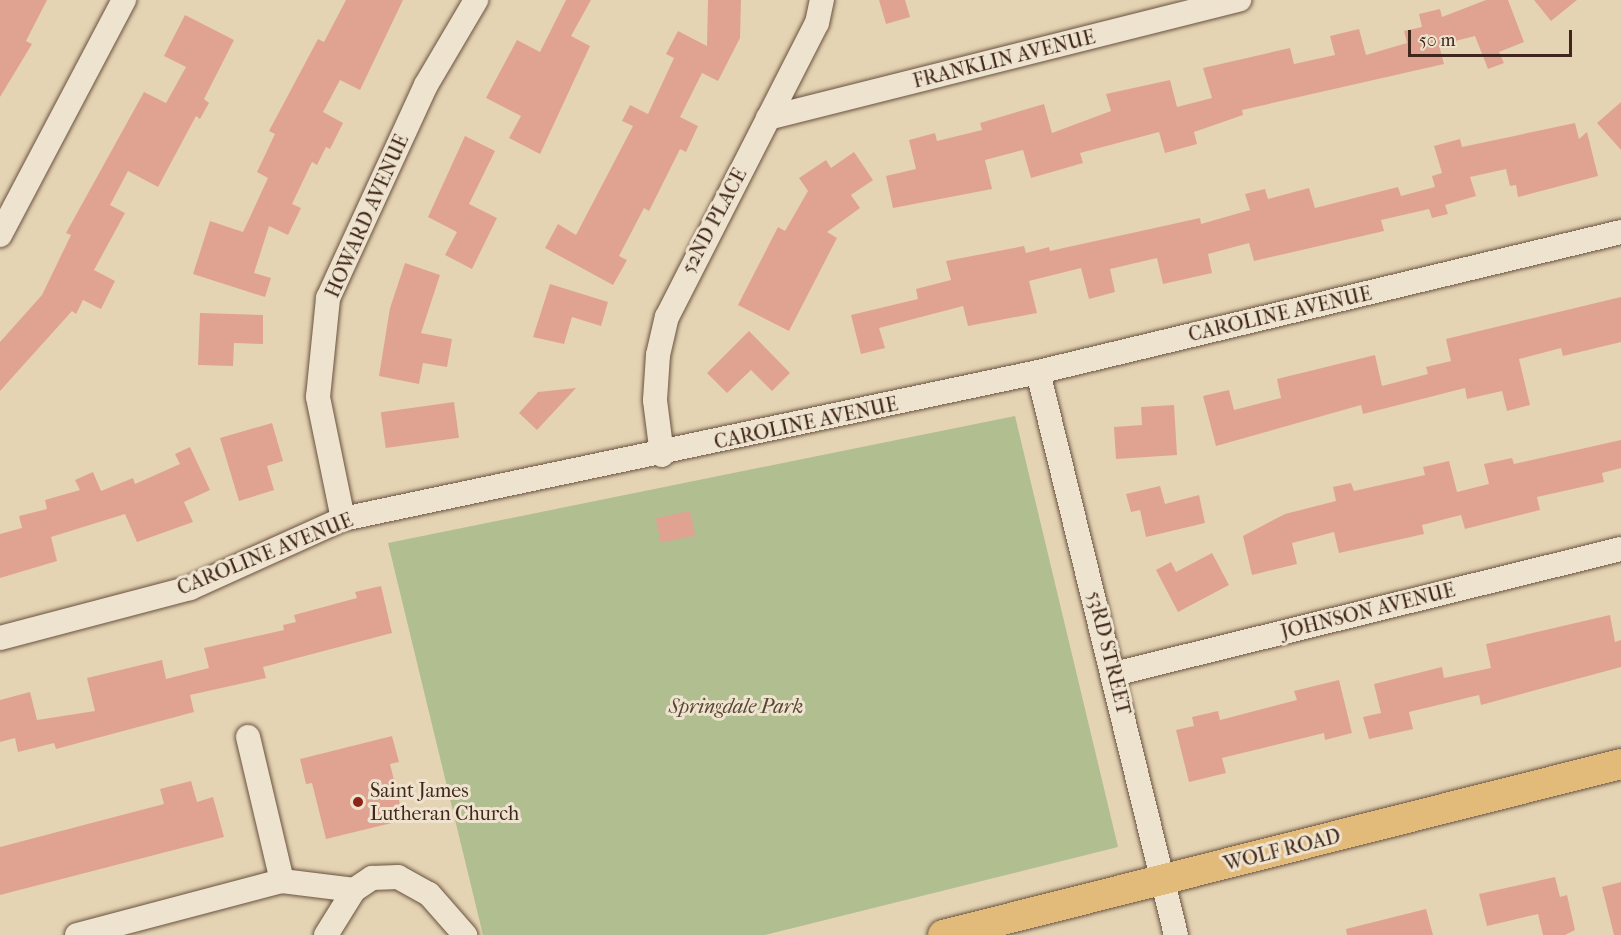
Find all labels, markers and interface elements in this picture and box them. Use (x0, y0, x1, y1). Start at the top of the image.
scale bar (1411, 18, 1574, 56)
street label: FRANKLIN AVENUE (910, 25, 1098, 93)
text: 50 m (1419, 30, 1455, 51)
street label: HOWARD AVENUE (320, 131, 414, 301)
street label: 52ND PLACE (676, 164, 752, 278)
street label: CAROLINE AVENUE (1186, 281, 1374, 347)
street label: CAROLINE AVENUE (712, 392, 900, 454)
street label: CAROLINE AVENUE (174, 508, 356, 600)
street label: JOHNSON AVENUE (1278, 578, 1458, 644)
street label: 53RD STREET (1082, 588, 1136, 718)
park label: Springdale Park (669, 694, 803, 718)
place label: Saint James Lutheran Church (370, 778, 519, 825)
marker: Saint James Lutheran Church (351, 795, 365, 809)
street label: WOLF ROAD (1221, 824, 1343, 876)

